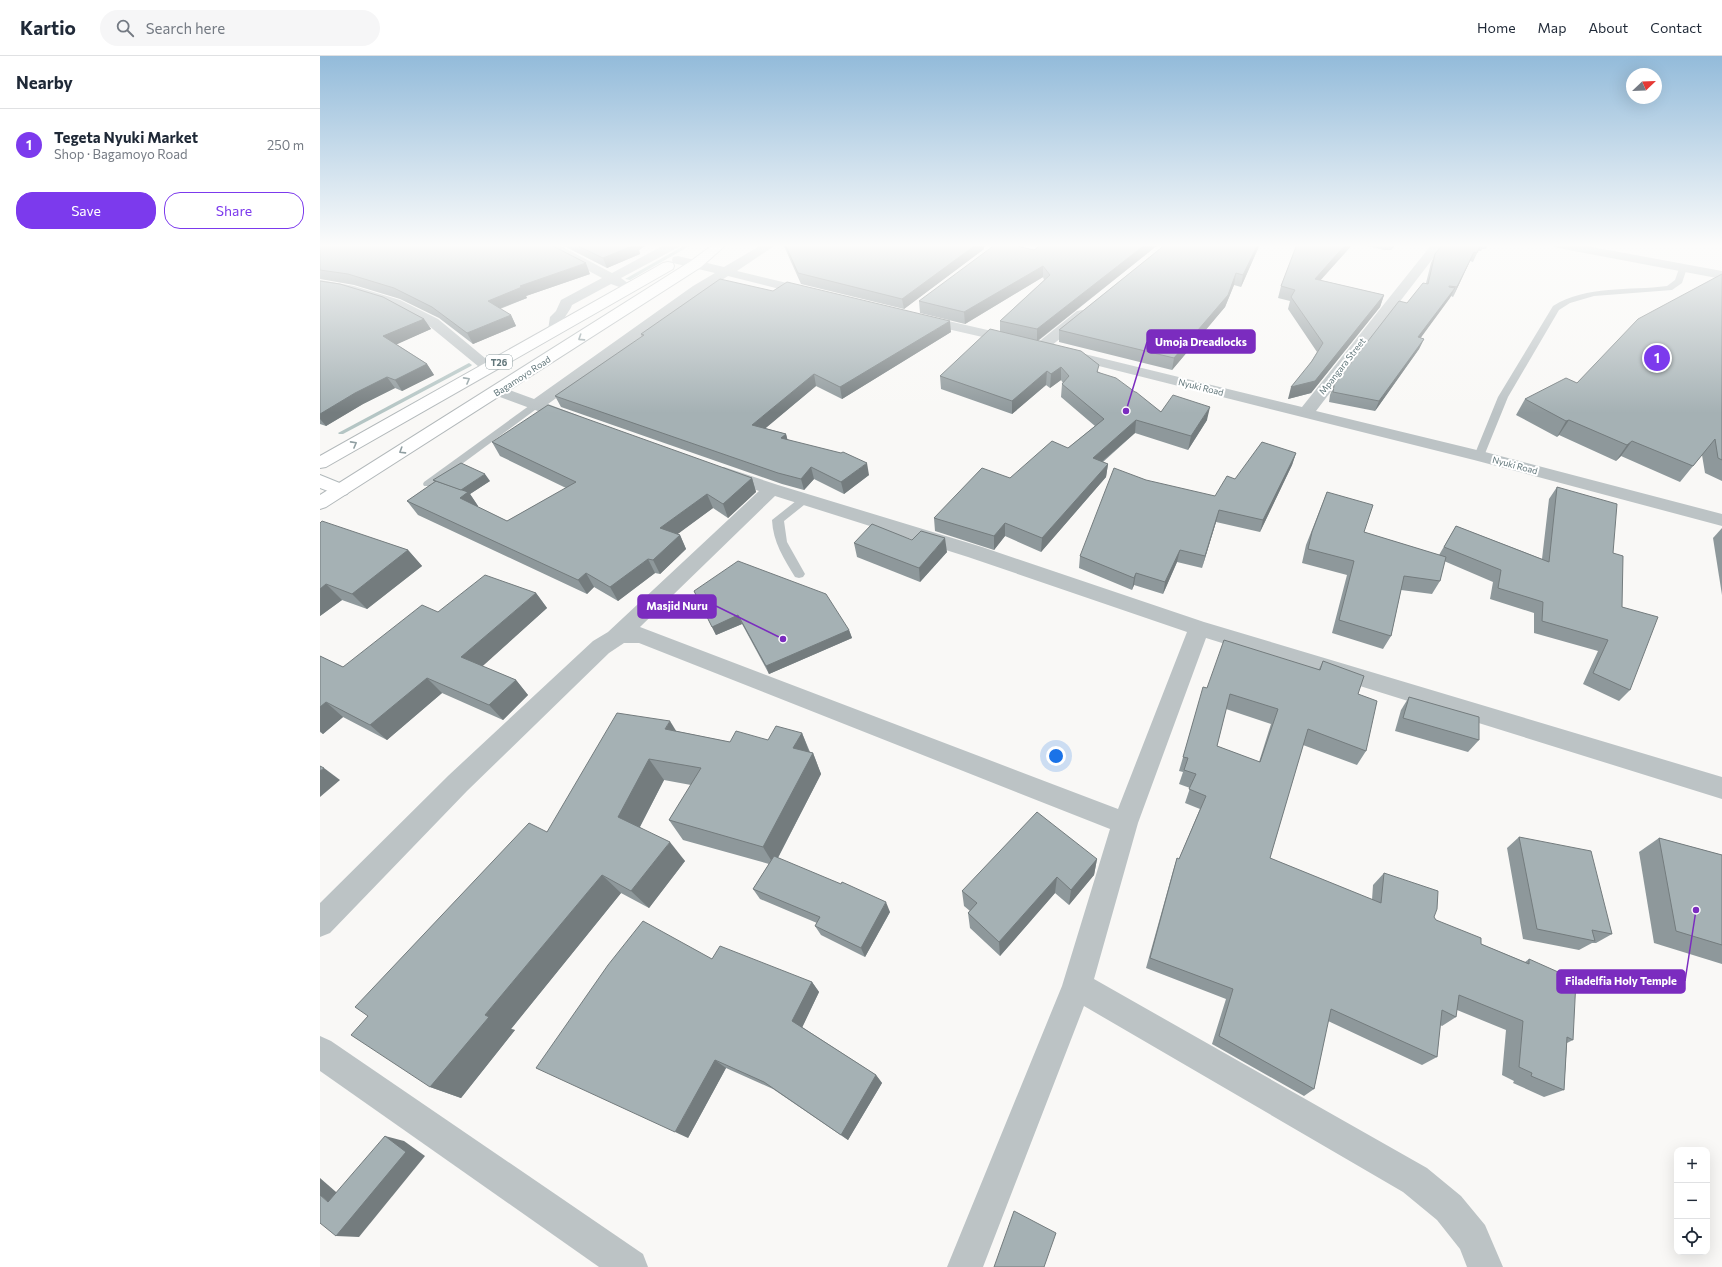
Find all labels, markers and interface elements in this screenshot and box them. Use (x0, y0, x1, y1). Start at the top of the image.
search box (100, 10, 380, 46)
text: Kartio (20, 16, 76, 39)
icon: search (114, 17, 136, 39)
text: Search here (146, 19, 225, 37)
text: Home (1477, 19, 1516, 36)
text: Map (1538, 19, 1566, 36)
text: About (1588, 19, 1628, 36)
text: Contact (1650, 19, 1702, 36)
north arrow (1626, 68, 1662, 104)
text: Nearby (16, 72, 73, 93)
text: Tegeta Nyuki Market (54, 128, 198, 146)
text: 1 (26, 137, 32, 153)
text: 250 m (267, 137, 304, 153)
text: Shop · Bagamoyo Road (54, 146, 188, 162)
button: Save (16, 192, 156, 229)
button: Share (164, 192, 304, 229)
callout: Umoja Dreadlocks (1147, 330, 1255, 353)
one-way arrow (578, 333, 585, 340)
text: Umoja Dreadlocks (1155, 335, 1247, 348)
street label: Mpangara Street (1317, 335, 1368, 396)
pin: 1 (1644, 343, 1670, 373)
street label: Bagamoyo Road (491, 353, 553, 399)
road number: T26 (486, 355, 512, 369)
street label: Nyuki Road (1177, 376, 1225, 398)
one-way arrow (463, 378, 470, 385)
one-way arrow (350, 442, 357, 449)
one-way arrow (400, 446, 407, 453)
street label: Nyuki Road (1491, 454, 1539, 476)
callout: Masjid Nuru (638, 595, 716, 618)
text: Masjid Nuru (646, 599, 708, 612)
your location (1046, 746, 1066, 766)
callout: Filadelfia Holy Temple (1557, 970, 1685, 993)
text: Filadelfia Holy Temple (1565, 974, 1677, 987)
map controls (1674, 1147, 1710, 1255)
button: + (1674, 1147, 1710, 1183)
button: − (1674, 1183, 1710, 1219)
button: locate (1674, 1219, 1710, 1255)

